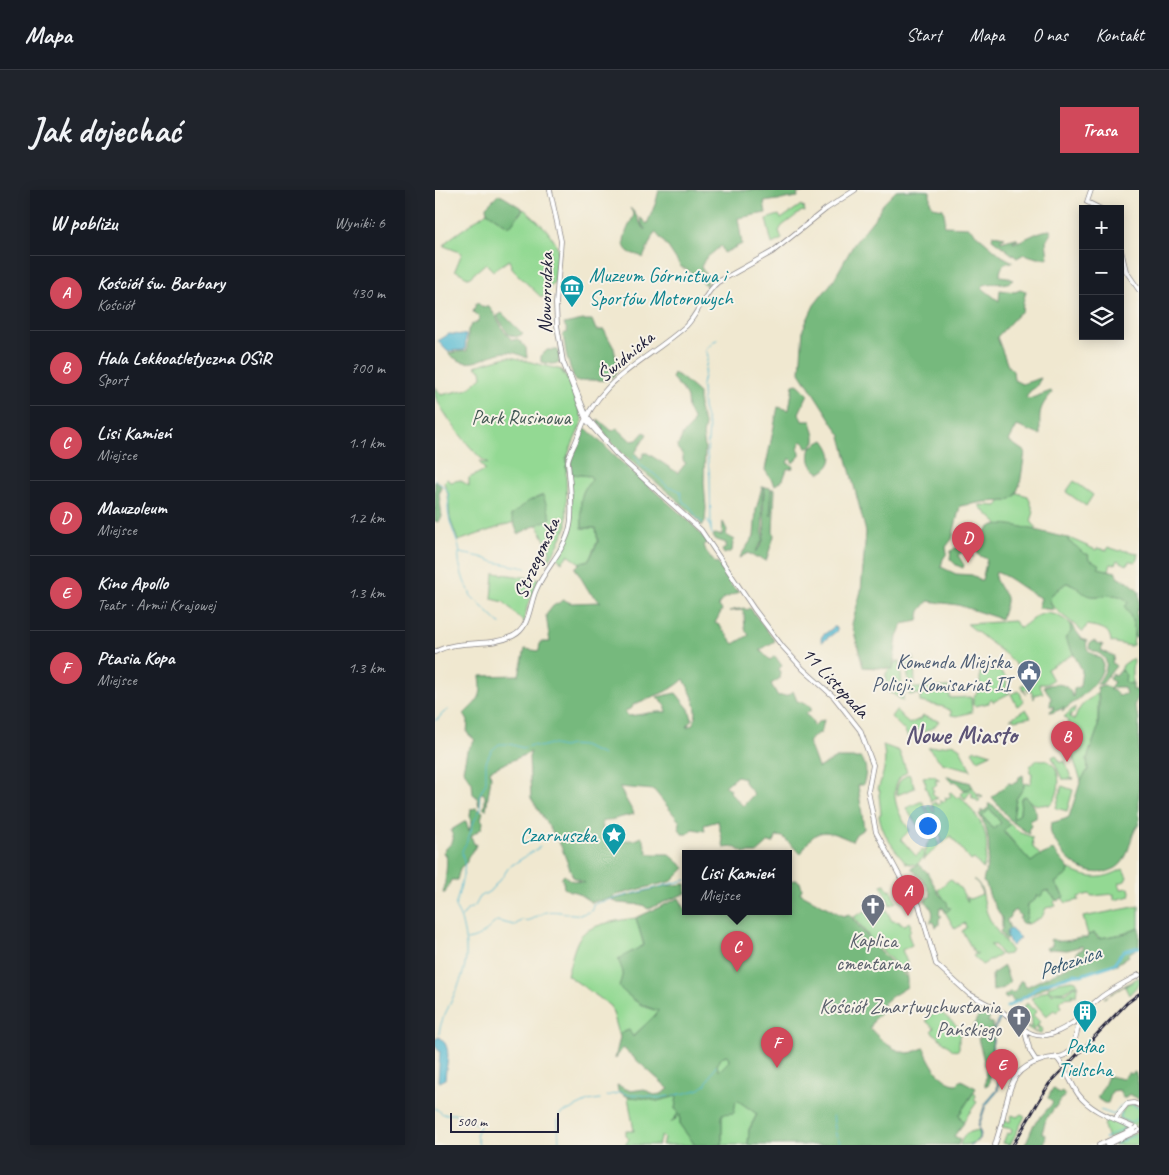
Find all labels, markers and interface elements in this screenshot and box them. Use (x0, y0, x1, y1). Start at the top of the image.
text: Mapa (25, 20, 72, 50)
text: Start (906, 24, 942, 46)
text: Mapa (970, 24, 1004, 46)
text: O nas (1032, 24, 1068, 46)
text: Kontakt (1096, 24, 1144, 46)
button: Trasa (1060, 107, 1139, 153)
text: Jak dojechać (30, 108, 181, 153)
map controls (1079, 205, 1124, 340)
button: + (1079, 205, 1124, 250)
text: W pobliżu (50, 210, 117, 236)
text: Wyniki: 6 (334, 213, 385, 233)
button: − (1079, 250, 1124, 295)
street label: Noworudzka (532, 251, 559, 334)
place label: Muzeum Górnictwa i Sportów Motorowych (589, 263, 734, 311)
text: Kościół św. Barbary (97, 271, 225, 295)
museum icon: Muzeum Górnictwa i Sportów Motorowych (559, 274, 585, 308)
text: A (62, 283, 70, 303)
text: 430 m (351, 283, 385, 303)
text: Kościół (97, 295, 133, 315)
button: layers (1079, 295, 1124, 340)
street label: Świdnicka (592, 324, 660, 388)
text: Hala Lekkoatletyczna OSiR (97, 346, 271, 370)
text: B (62, 358, 70, 378)
text: 700 m (351, 358, 385, 378)
text: Sport (97, 370, 128, 390)
park label: Park Rusinowa (472, 405, 572, 430)
text: Lisi Kamień (97, 421, 171, 445)
text: C (62, 433, 70, 453)
text: 1.1 km (348, 433, 385, 453)
text: Miejsce (97, 445, 137, 465)
text: Mauzoleum (97, 496, 167, 520)
text: D (61, 508, 71, 528)
text: 1.2 km (348, 508, 385, 528)
street label: Strzegomska (508, 512, 566, 602)
text: Miejsce (97, 520, 137, 540)
pin: D (952, 522, 984, 563)
text: Kino Apollo (97, 571, 168, 595)
text: E (62, 583, 70, 603)
text: 1.3 km (348, 583, 385, 603)
text: Teatr · Armii Krajowej (97, 595, 216, 615)
street label: 11 Listopada (796, 642, 876, 724)
text: Ptasia Kopa (97, 646, 175, 670)
place label: Komenda Miejska Policji. Komisariat II (872, 649, 1015, 697)
text: F (62, 658, 70, 678)
text: 1.3 km (348, 658, 385, 678)
public building icon: Komenda Miejska Policji. Komisariat II (1016, 659, 1042, 693)
text: Miejsce (97, 670, 137, 690)
district label: Nowe Miasto (905, 719, 1020, 751)
pin: B (1051, 721, 1083, 762)
your location (915, 813, 941, 839)
place icon: Czarnuszka (601, 822, 627, 856)
place label: Czarnuszka (520, 823, 599, 848)
popup (682, 850, 792, 915)
text: Lisi Kamień (700, 861, 774, 885)
pin: A (892, 875, 924, 916)
text: Miejsce (700, 885, 740, 905)
church icon: Kaplica cmentarna (860, 893, 886, 927)
place label: Kaplica cmentarna (836, 928, 912, 976)
pin: C (721, 931, 753, 972)
water label: Pełcznica (1034, 938, 1106, 985)
place label: Kościół Zmartwychwstania Pańskiego (820, 994, 1003, 1042)
building icon: Pałac Tielscha (1072, 999, 1098, 1033)
church icon: Kościół Zmartwychwstania Pańskiego (1006, 1004, 1032, 1038)
pin: F (761, 1027, 793, 1068)
place label: Pałac Tielscha (1058, 1034, 1114, 1082)
pin: E (986, 1049, 1018, 1090)
scale bar (450, 1110, 559, 1133)
text: 500 m (457, 1113, 487, 1130)

